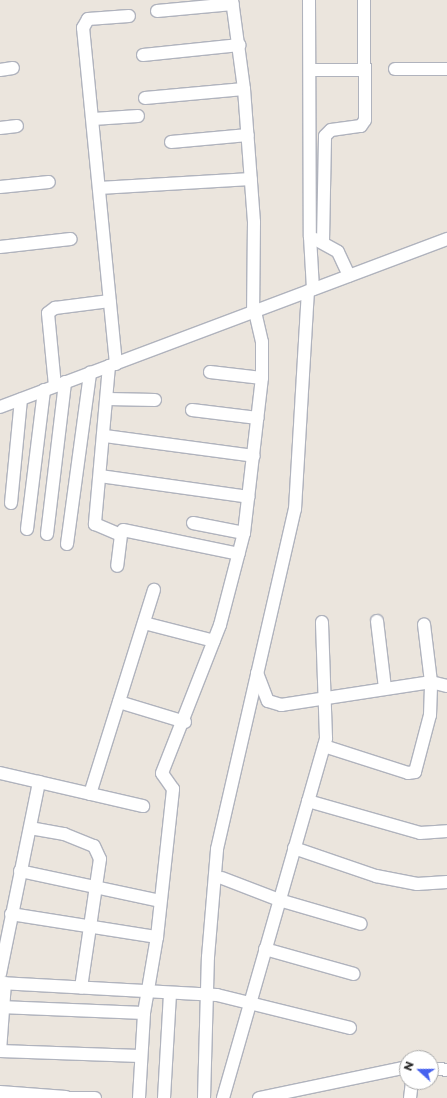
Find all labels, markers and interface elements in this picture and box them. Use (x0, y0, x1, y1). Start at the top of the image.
north arrow (399, 1050, 439, 1090)
text: N (401, 1059, 417, 1073)

